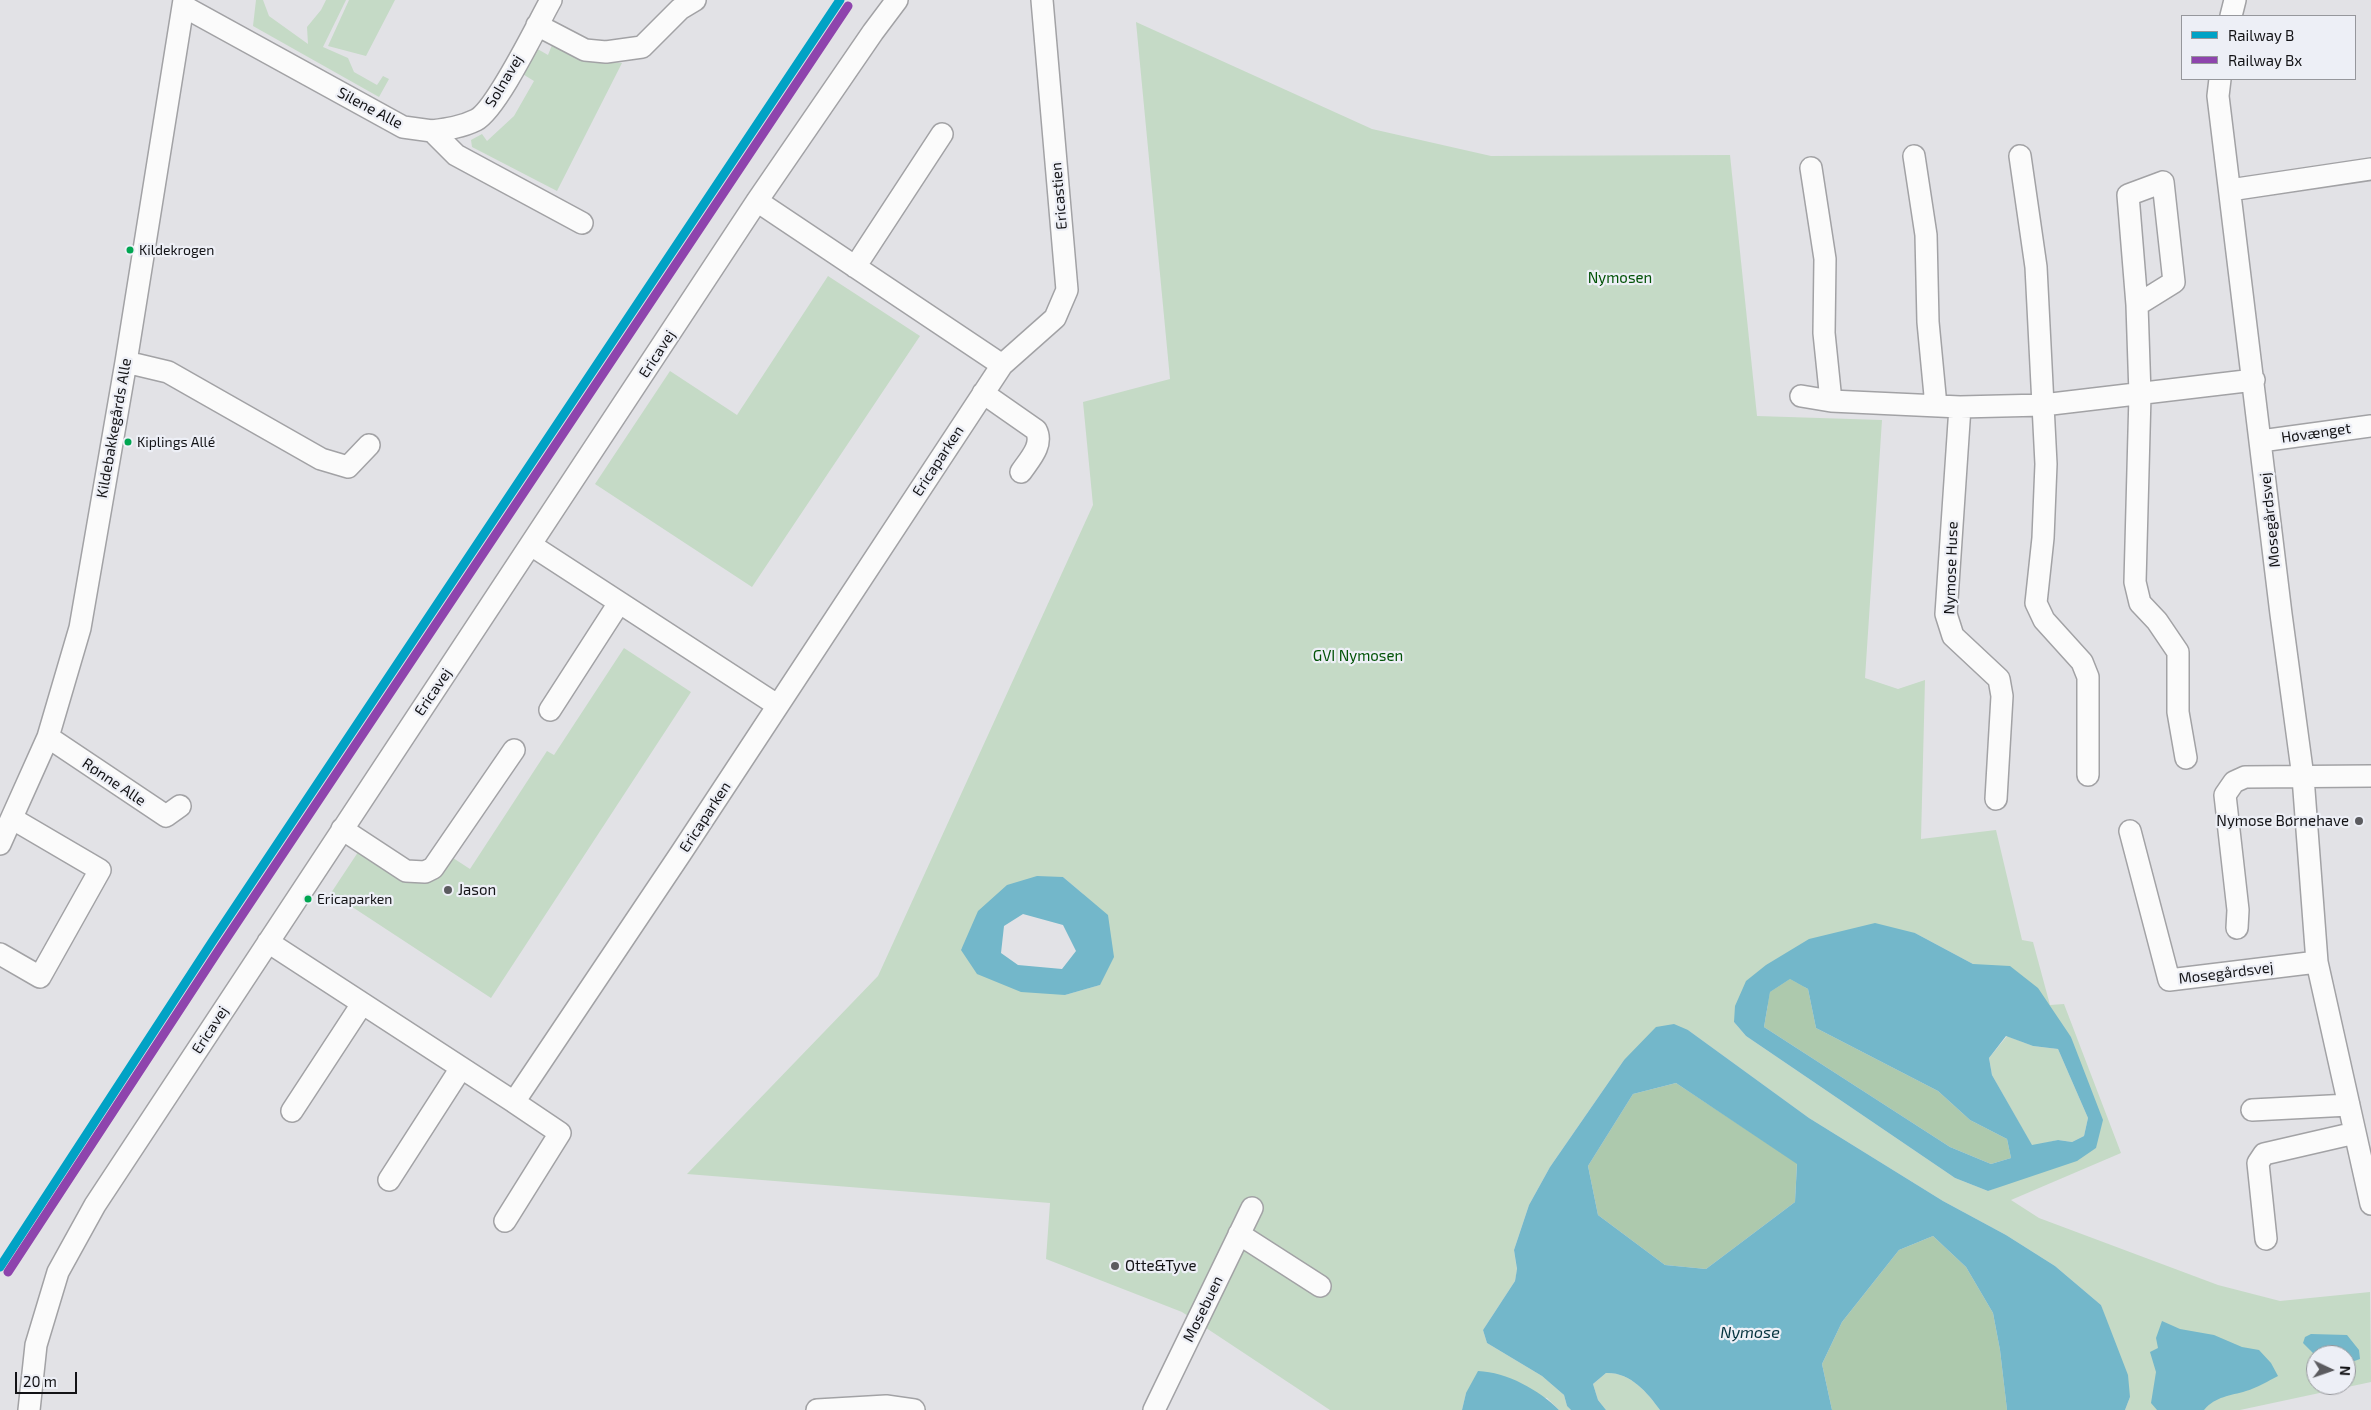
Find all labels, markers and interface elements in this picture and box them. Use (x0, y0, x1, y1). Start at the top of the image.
legend (2181, 15, 2356, 80)
text: Railway B (2228, 26, 2294, 44)
text: Railway Bx (2228, 51, 2302, 69)
street label: Solnavej (481, 52, 527, 110)
street label: Silene Alle (334, 83, 406, 133)
street label: Ericastien (1047, 162, 1071, 230)
place label: Kildekrogen (139, 242, 214, 258)
marker: Kildekrogen (125, 245, 135, 255)
park label: Nymosen (1588, 269, 1652, 287)
street label: Ericavej (635, 327, 679, 381)
street label: Kildebakkegårds Alle (93, 357, 135, 499)
street label: Høvænget (2280, 419, 2352, 447)
street label: Ericaparken (908, 422, 968, 500)
place label: Kiplings Allé (137, 434, 215, 450)
marker: Kiplings Allé (123, 437, 133, 447)
street label: Mosegårdsvej (2256, 472, 2284, 568)
street label: Nymose Huse (1940, 521, 1962, 615)
park label: GVI Nymosen (1313, 647, 1403, 665)
street label: Ericavej (411, 665, 455, 719)
street label: Rønne Alle (79, 754, 149, 810)
street label: Ericaparken (675, 778, 735, 856)
place label: Nymose Børnehave (2216, 812, 2349, 830)
marker: Nymose Børnehave (2353, 815, 2365, 827)
place label: Jason (458, 881, 496, 899)
marker: Jason (442, 884, 454, 896)
place label: Ericaparken (317, 891, 392, 907)
marker: Ericaparken (303, 894, 313, 904)
street label: Mosegårdsvej (2177, 958, 2275, 988)
street label: Ericavej (188, 1003, 232, 1057)
place label: Otte&Tyve (1125, 1257, 1197, 1275)
marker: Otte&Tyve (1109, 1260, 1121, 1272)
street label: Mosebuen (1179, 1273, 1227, 1345)
water label: Nymose (1720, 1323, 1780, 1343)
north arrow (2306, 1345, 2356, 1395)
scale bar (18, 1362, 80, 1394)
text: N (2337, 1365, 2354, 1376)
text: 20 m (23, 1372, 57, 1390)

